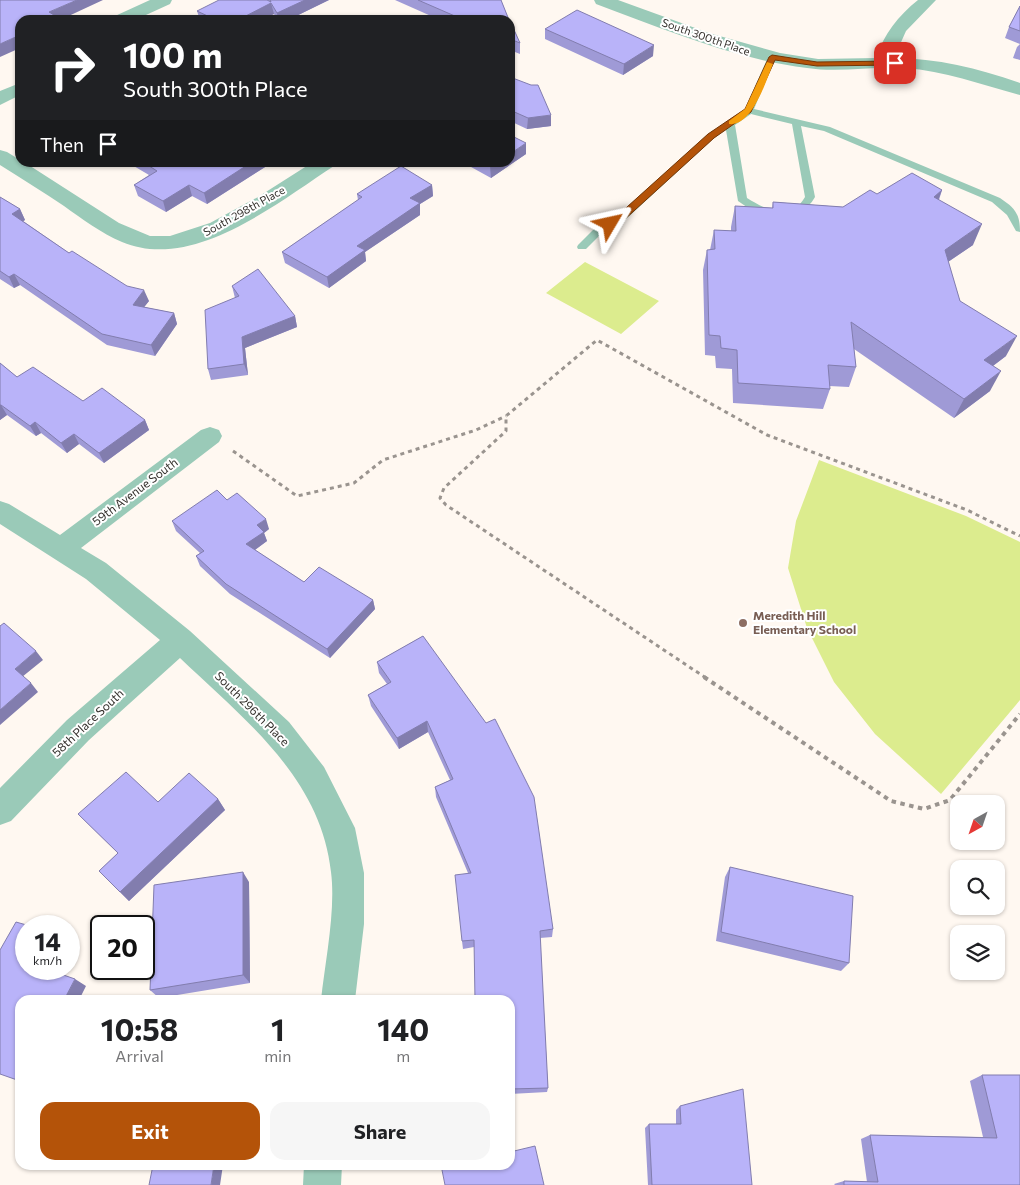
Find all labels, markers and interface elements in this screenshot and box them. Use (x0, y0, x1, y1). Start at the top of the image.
street label: South 300th Place (660, 15, 752, 58)
text: 100 m (123, 32, 223, 75)
icon: right (40, 35, 105, 100)
pin (874, 42, 916, 84)
icon: arrive (881, 49, 909, 77)
text: South 300th Place (123, 75, 308, 102)
icon: arrive (94, 130, 122, 158)
text: Then (40, 133, 84, 156)
street label: South 298th Place (201, 183, 287, 238)
position arrow (583, 197, 635, 249)
street label: 59th Avenue South (89, 455, 180, 528)
place label: Meredith Hill Elementary School (753, 608, 856, 636)
marker: Meredith Hill Elementary School (737, 617, 749, 629)
street label: South 296th Place (213, 668, 293, 748)
street label: 58th Place South (49, 686, 126, 759)
north arrow (950, 795, 1005, 850)
map controls (950, 795, 1005, 980)
button: search (950, 860, 1005, 915)
speed limit sign: 20 (90, 915, 155, 980)
button: layers (950, 925, 1005, 980)
text: 14 (34, 926, 61, 956)
text: km/h (33, 953, 62, 967)
text: 10:58 (101, 1010, 178, 1047)
text: 1 (271, 1010, 285, 1047)
text: 140 (377, 1010, 429, 1047)
text: Arrival (115, 1046, 164, 1065)
text: min (264, 1046, 291, 1065)
text: m (396, 1046, 410, 1065)
button: Exit (40, 1102, 260, 1160)
button: Share (270, 1102, 490, 1160)

